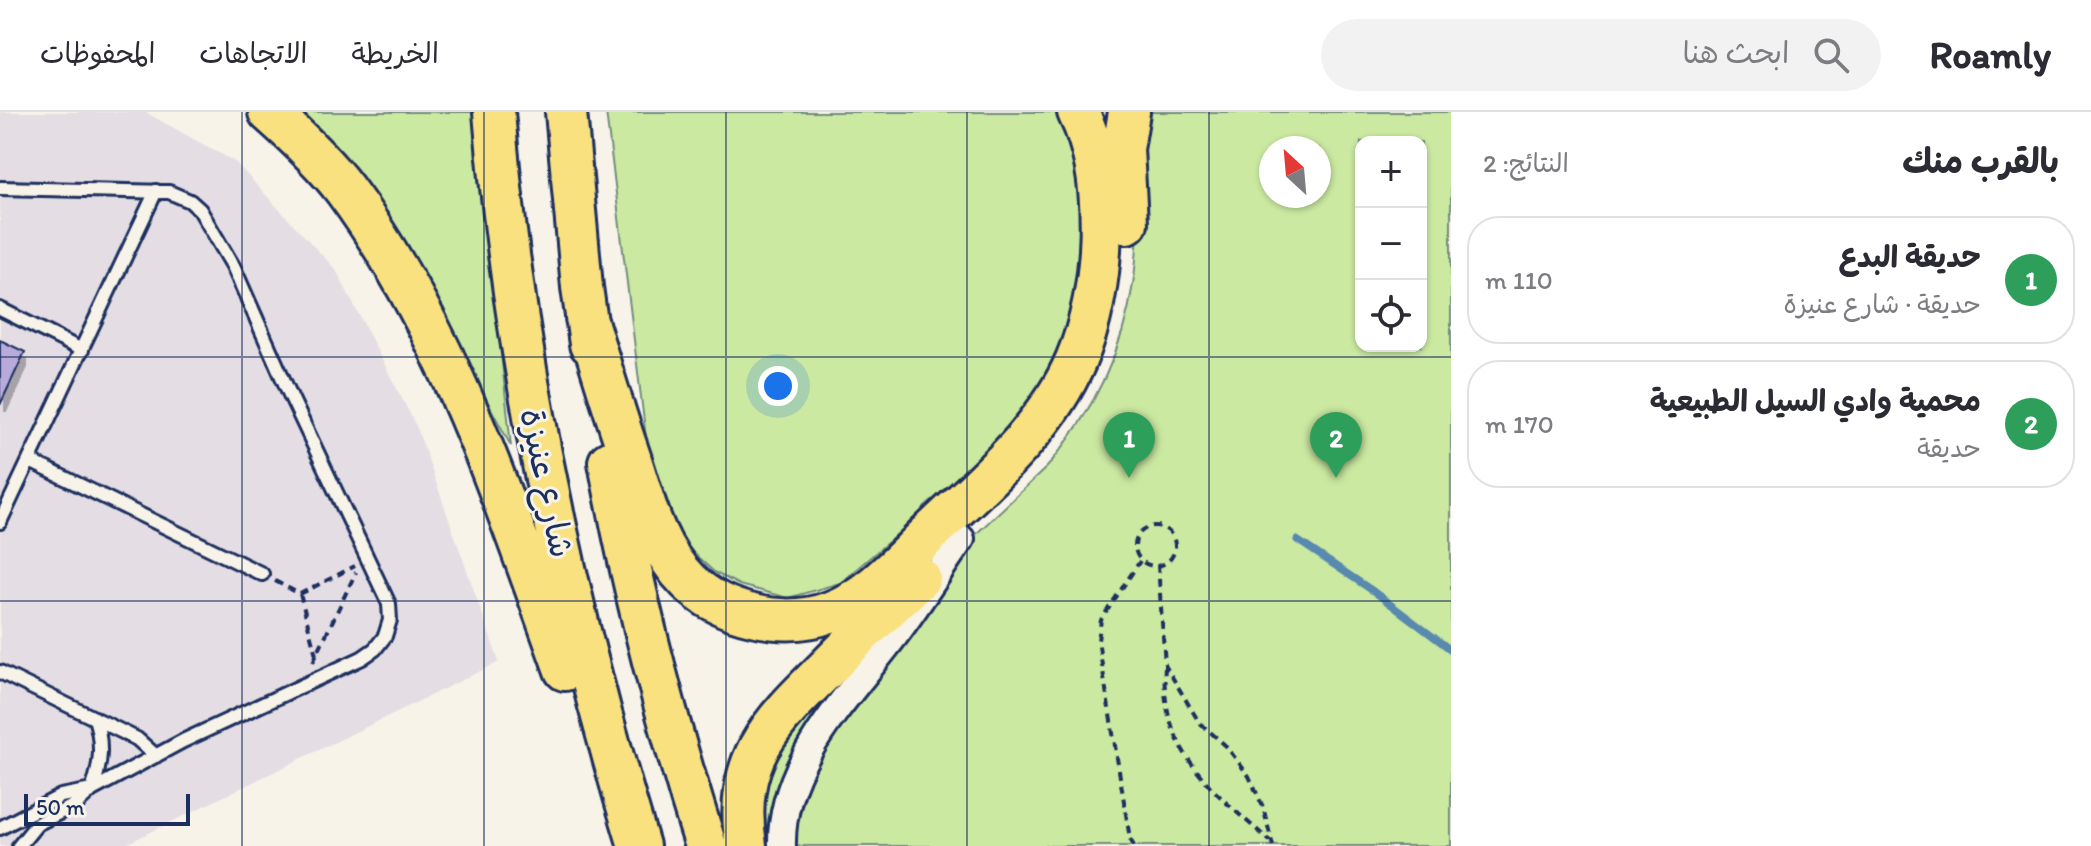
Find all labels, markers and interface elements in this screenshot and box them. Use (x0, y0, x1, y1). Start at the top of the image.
search box (1321, 19, 1881, 91)
text: Roamly (1929, 32, 2051, 78)
icon: search (1809, 33, 1853, 77)
text: ابحث هنا (1682, 34, 1789, 71)
text: المحفوظات (40, 36, 155, 70)
text: الاتجاهات (199, 36, 307, 70)
text: الخريطة (351, 36, 439, 70)
north arrow (1259, 136, 1331, 208)
map controls (1355, 136, 1427, 352)
button: + (1355, 136, 1427, 208)
text: بالقرب منك (1902, 141, 2059, 182)
text: النتائج: 2 (1483, 147, 1569, 179)
button: − (1355, 208, 1427, 280)
text: حديقة البدع (1839, 238, 1981, 275)
text: 110 m (1485, 264, 1553, 296)
text: 1 (2025, 264, 2037, 296)
button: locate (1355, 280, 1427, 352)
text: حديقة · شارع عنيزة (1784, 288, 1981, 320)
your location (758, 366, 798, 406)
text: محمية وادي السيل الطبيعية (1650, 382, 1981, 419)
street label: شارع عنيزة (508, 405, 583, 562)
text: 170 m (1485, 408, 1554, 440)
text: 2 (2024, 408, 2038, 440)
pin: 1 (1103, 412, 1155, 478)
pin: 2 (1310, 412, 1362, 478)
text: حديقة (1917, 432, 1981, 464)
scale bar (24, 790, 190, 826)
text: 50 m (36, 794, 85, 821)

